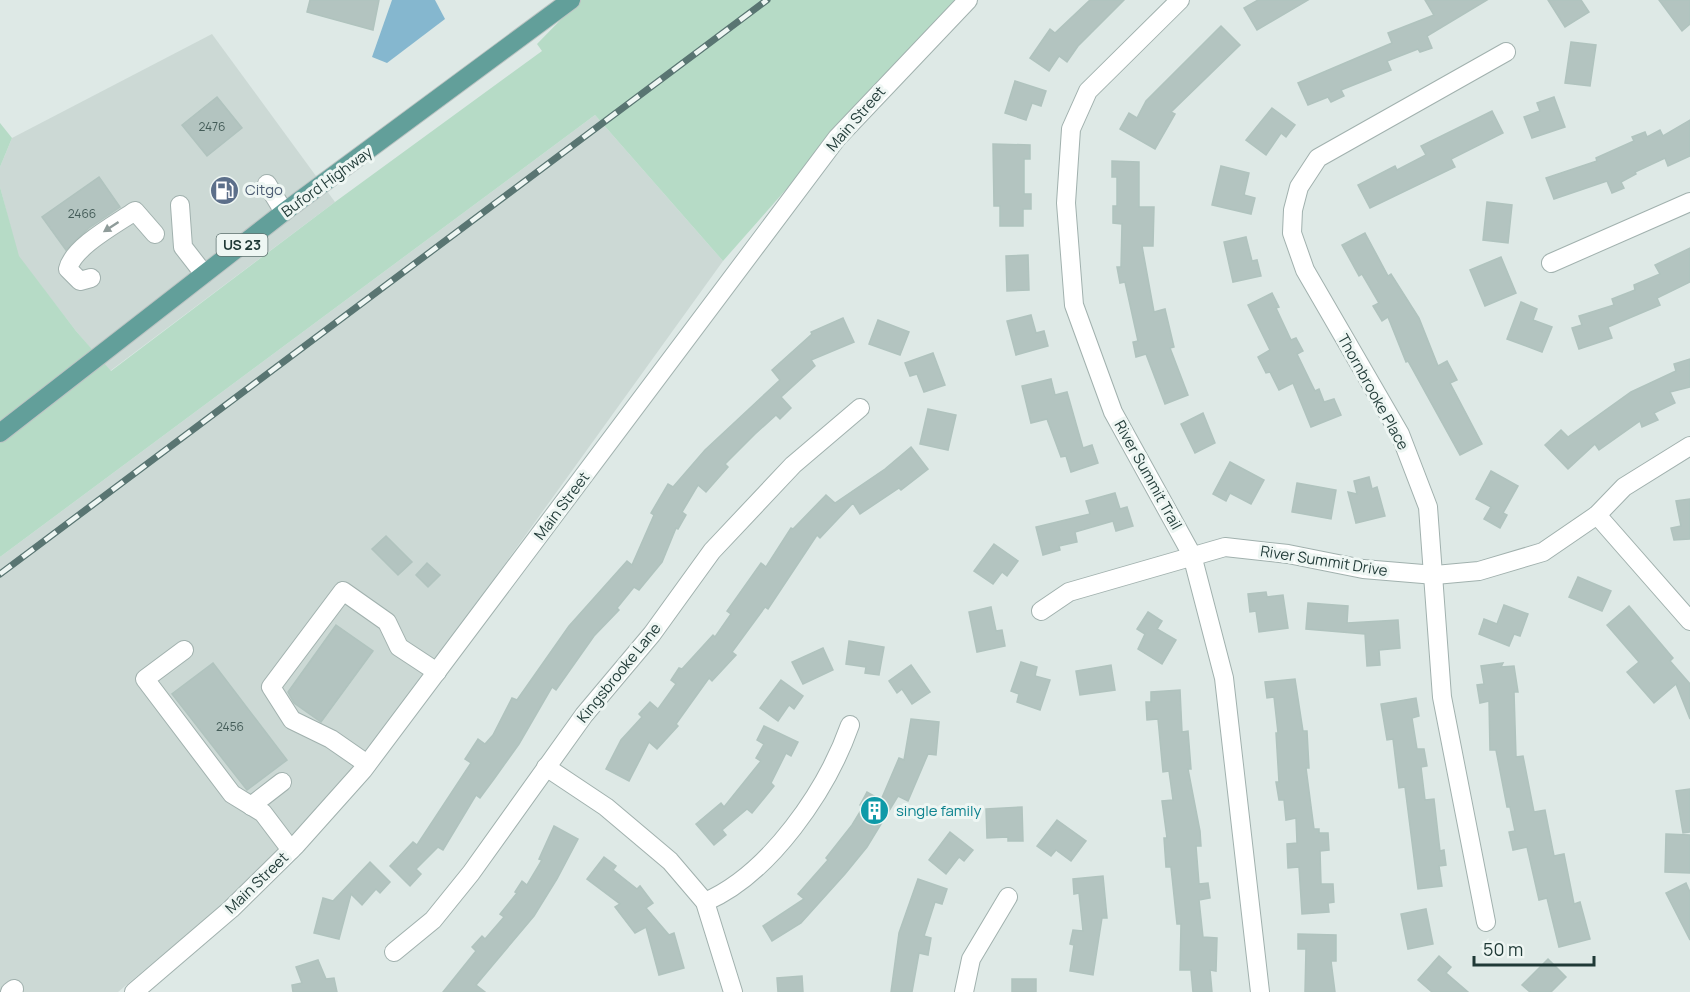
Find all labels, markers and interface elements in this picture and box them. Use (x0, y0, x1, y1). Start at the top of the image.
street label: Main Street (821, 81, 890, 156)
house number: 2476 (198, 118, 226, 135)
street label: Buford Highway (277, 141, 376, 222)
fuel station icon: Citgo (208, 174, 240, 206)
place label: Citgo (245, 179, 283, 200)
house number: 2466 (68, 205, 96, 222)
one-way arrow (103, 221, 119, 232)
road number: US 23 (216, 234, 268, 256)
street label: Thornbrooke Place (1333, 330, 1414, 454)
street label: River Summit Trail (1110, 416, 1187, 533)
street label: Main Street (529, 467, 594, 544)
street label: River Summit Drive (1259, 540, 1389, 581)
street label: Kingsbrooke Lane (572, 618, 665, 727)
house number: 2456 (216, 718, 244, 735)
building icon: single family (859, 795, 891, 827)
place label: single family (896, 800, 982, 821)
street label: Main Street (220, 847, 293, 918)
scale bar (1474, 929, 1594, 967)
text: 50 m (1483, 937, 1523, 961)

